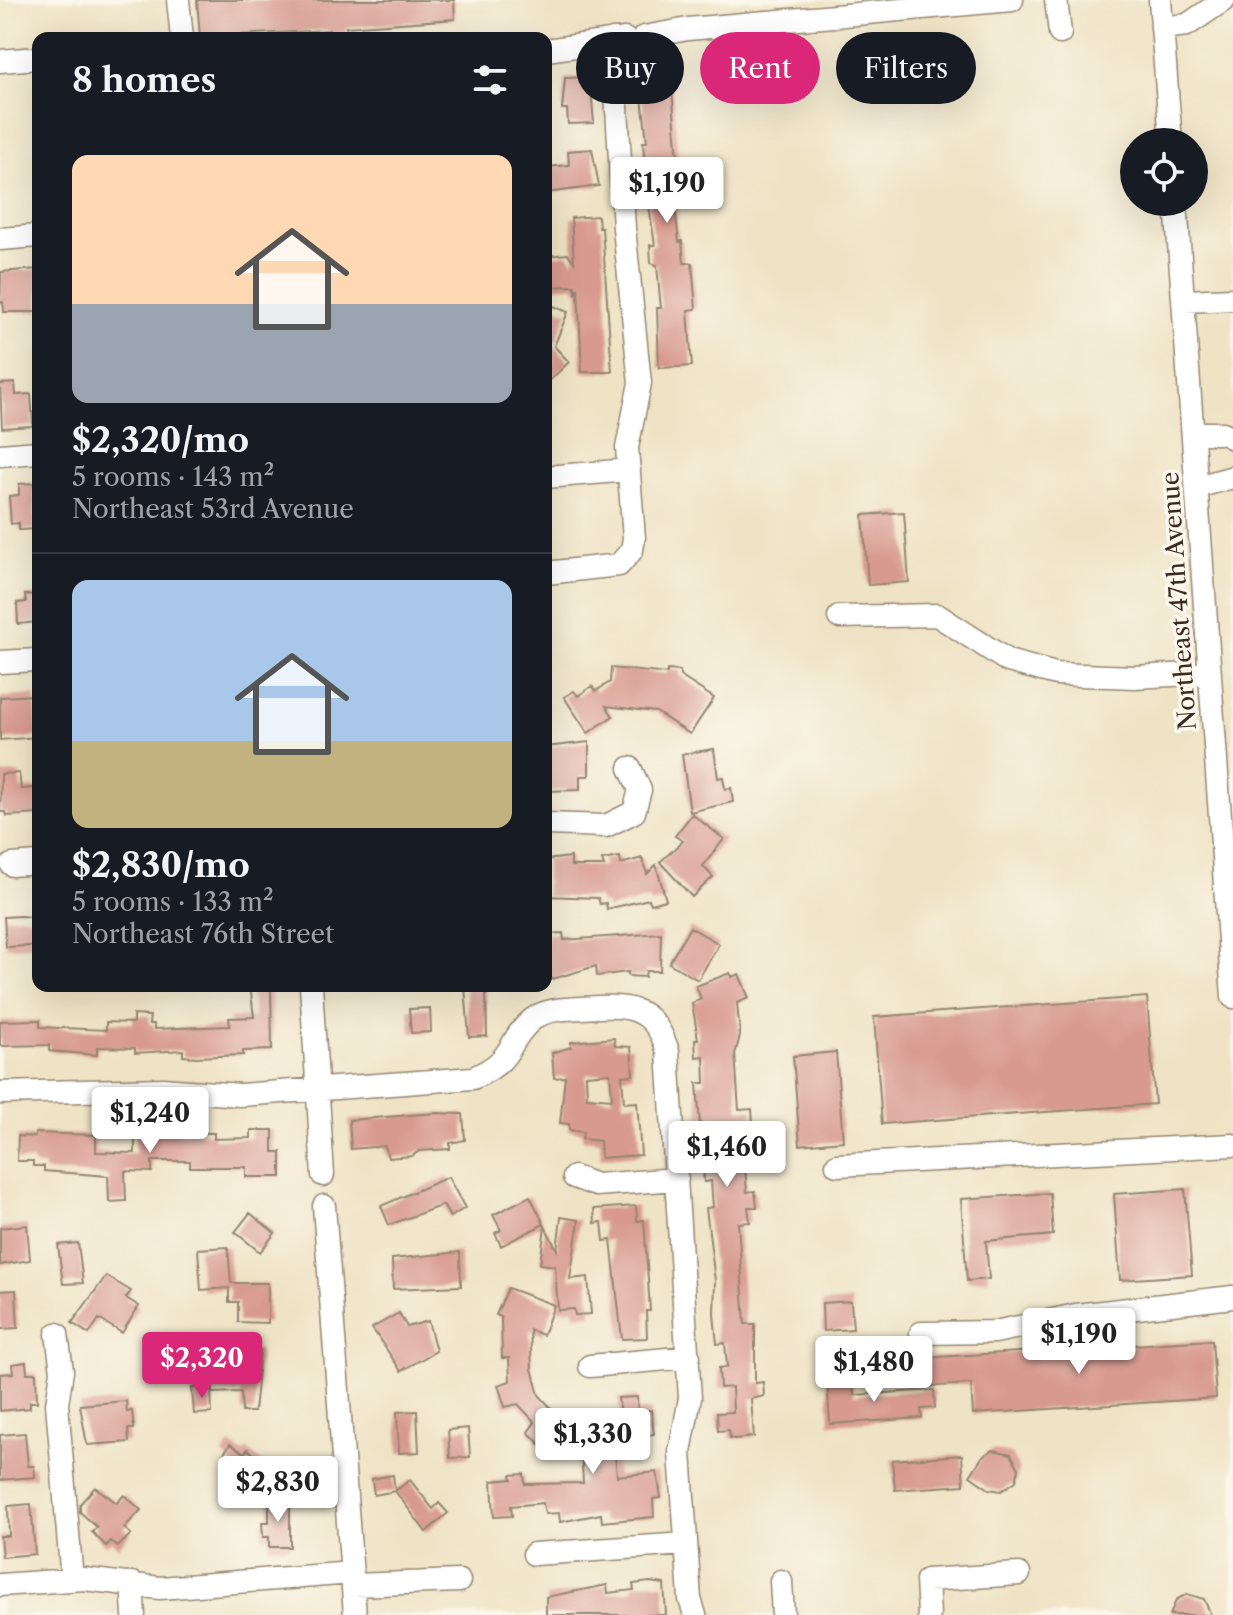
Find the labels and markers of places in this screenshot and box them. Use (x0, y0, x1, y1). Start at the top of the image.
pin: $1,190 (602, 157, 732, 225)
pin: $1,240 (85, 1087, 215, 1155)
pin: $1,460 (662, 1121, 792, 1189)
pin: $1,190 (1014, 1308, 1144, 1376)
pin: $2,320 (137, 1332, 267, 1400)
pin: $1,480 (809, 1336, 939, 1404)
pin: $1,330 (528, 1408, 658, 1476)
pin: $2,830 (213, 1456, 343, 1524)

